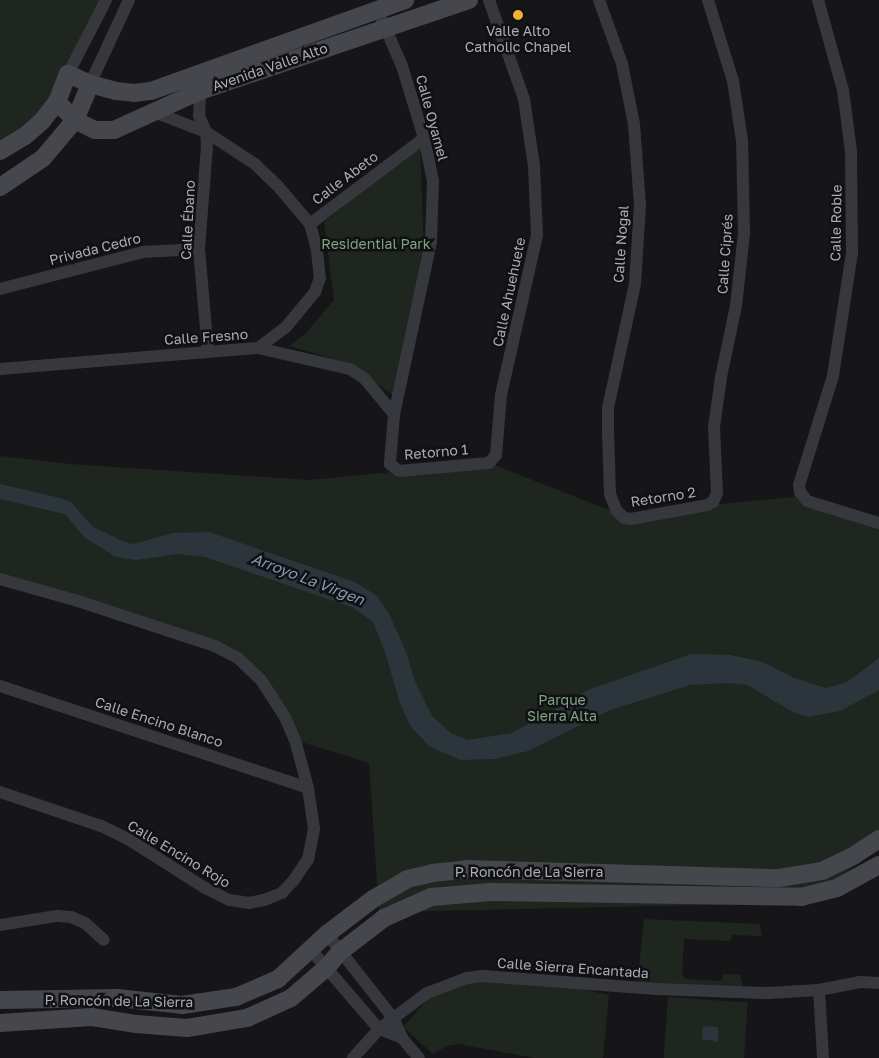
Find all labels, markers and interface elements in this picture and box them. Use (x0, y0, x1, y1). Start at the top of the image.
marker: Valle Alto Catholic Chapel (512, 9, 524, 21)
place label: Valle Alto Catholic Chapel (465, 23, 571, 56)
street label: Avenida Valle Alto (210, 39, 330, 95)
street label: Calle Oyamel (412, 73, 452, 163)
street label: Calle Abeto (309, 148, 381, 208)
street label: Calle Ébano (178, 180, 198, 260)
street label: Calle Roble (827, 184, 845, 262)
street label: Calle Nogal (610, 205, 632, 283)
street label: Calle Ciprés (714, 213, 736, 295)
street label: Privada Cedro (48, 230, 142, 268)
park label: Residential Park (321, 236, 431, 252)
street label: Calle Ahuehuete (489, 236, 529, 348)
street label: Calle Fresno (163, 326, 249, 348)
street label: Retorno 1 (403, 441, 469, 463)
street label: Retorno 2 (629, 484, 697, 510)
water label: Arroyo La Virgen (249, 549, 367, 609)
park label: Parque Sierra Alta (527, 692, 597, 724)
street label: Calle Encino Blanco (93, 693, 225, 751)
street label: Calle Encino Rojo (125, 817, 233, 891)
street label: P. Roncón de La Sierra (455, 864, 603, 880)
street label: Calle Sierra Encantada (497, 954, 649, 982)
street label: P. Roncón de La Sierra (45, 991, 193, 1011)

